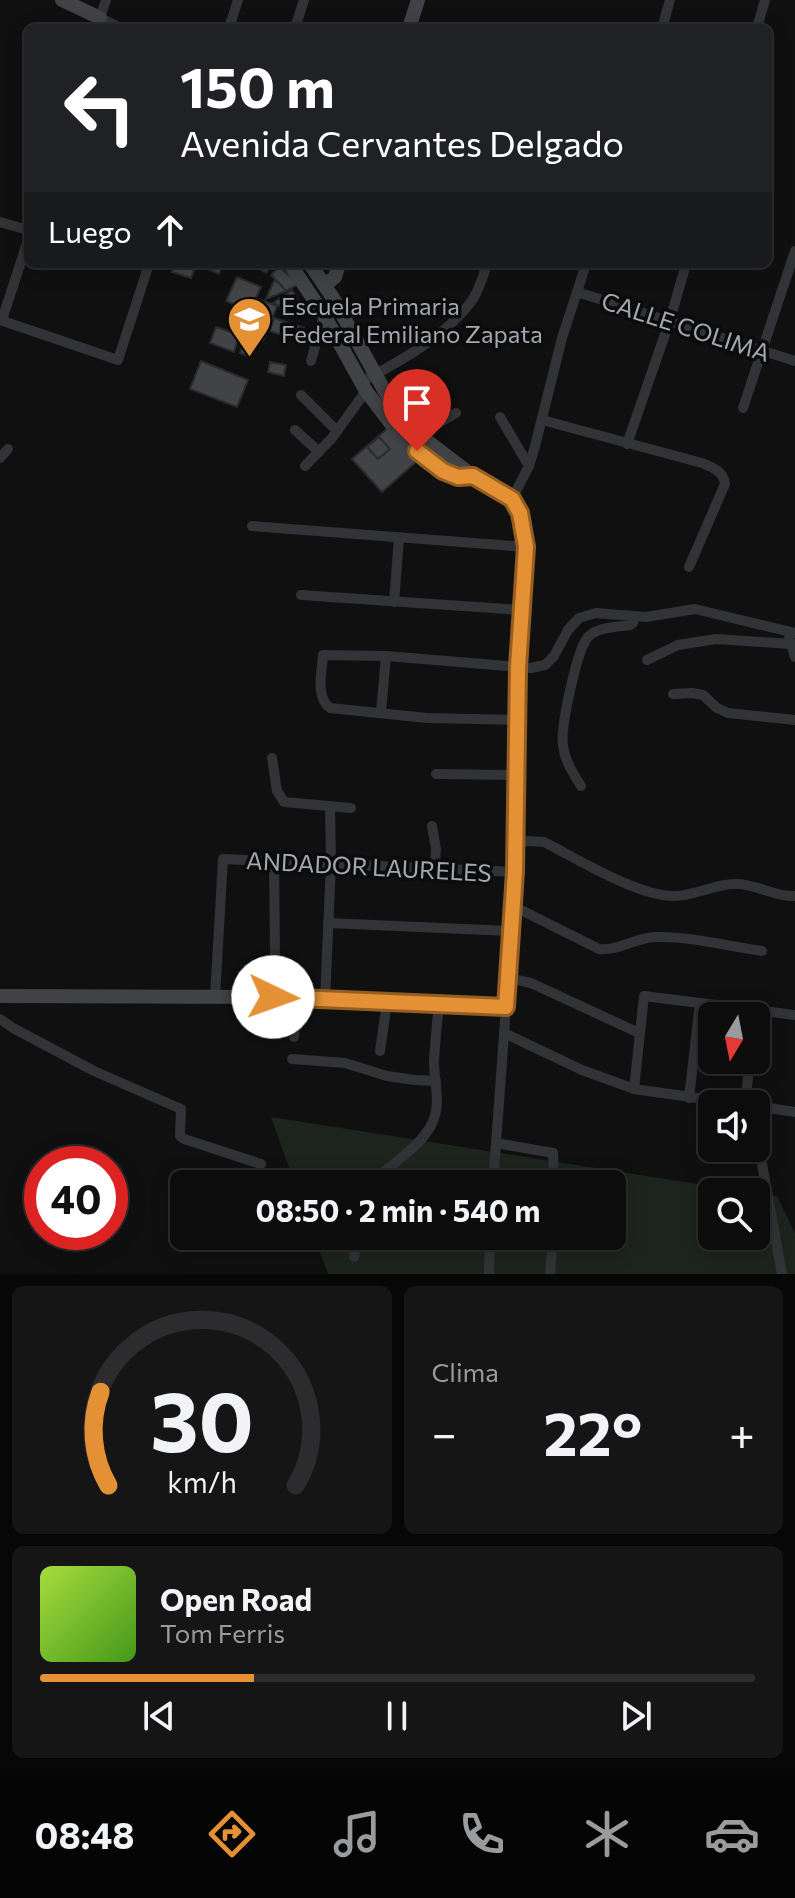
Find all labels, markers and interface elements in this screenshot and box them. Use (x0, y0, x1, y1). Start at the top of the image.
text: 150 m (180, 51, 335, 120)
icon: left (48, 56, 152, 160)
text: Avenida Cervantes Delgado (180, 120, 624, 164)
icon: ahead (148, 208, 192, 252)
text: Luego (48, 212, 132, 249)
street label: CALLE COLIMA (598, 285, 774, 367)
place label: Escuela Primaria Federal Emiliano Zapata (281, 291, 543, 348)
school or university icon: Escuela Primaria Federal Emiliano Zapata (226, 295, 274, 358)
pin (383, 369, 451, 451)
icon: arrive (395, 381, 439, 425)
street label: ANDADOR LAURELES (246, 845, 492, 887)
position arrow (231, 955, 315, 1039)
north arrow (698, 1002, 770, 1074)
map controls (698, 1002, 770, 1250)
button: sound (698, 1090, 770, 1162)
speed limit sign: 40 (24, 1146, 128, 1250)
button: search (698, 1178, 770, 1250)
text: 08:50 · 2 min · 540 m (255, 1191, 541, 1228)
text: Clima (432, 1356, 499, 1387)
text: 30 (150, 1367, 254, 1469)
text: 22° (543, 1395, 642, 1468)
text: − (432, 1405, 457, 1459)
text: + (729, 1405, 755, 1459)
text: km/h (167, 1464, 237, 1499)
text: Open Road (160, 1580, 312, 1617)
text: Tom Ferris (160, 1617, 285, 1648)
icon: previous (137, 1694, 181, 1738)
icon: pause (375, 1694, 419, 1738)
icon: next (614, 1694, 658, 1738)
icon: directions (204, 1806, 260, 1862)
icon: music (329, 1806, 385, 1862)
icon: phone (454, 1806, 510, 1862)
icon: climate (579, 1806, 635, 1862)
icon: car (704, 1806, 760, 1862)
text: 08:48 (35, 1812, 135, 1856)

